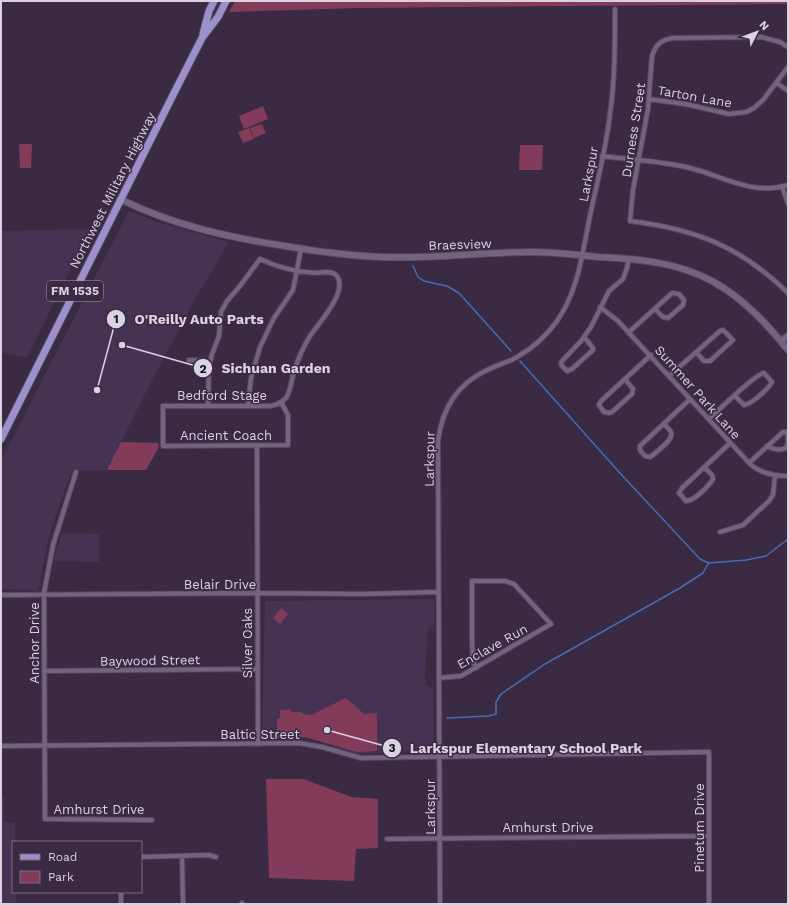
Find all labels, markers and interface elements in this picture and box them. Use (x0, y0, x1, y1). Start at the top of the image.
north arrow (737, 12, 777, 52)
text: N (757, 18, 772, 33)
street label: Durness Street (619, 81, 648, 178)
street label: Tarton Lane (657, 83, 733, 110)
street label: Northwest Military Highway (66, 109, 159, 271)
street label: Larkspur (576, 145, 601, 203)
street label: Braesview (428, 236, 492, 253)
road number: FM 1535 (47, 281, 103, 301)
callout: O'Reilly Auto Parts (106, 306, 272, 332)
text: O'Reilly Auto Parts (134, 311, 264, 327)
text: 1 (113, 312, 119, 326)
street label: Summer Park Lane (652, 342, 744, 442)
callout: Sichuan Garden (193, 355, 338, 381)
text: Sichuan Garden (222, 360, 330, 376)
text: 2 (199, 362, 207, 376)
street label: Bedford Stage (177, 388, 267, 403)
street label: Ancient Coach (180, 428, 272, 443)
street label: Larkspur (422, 431, 437, 487)
street label: Belair Drive (184, 577, 256, 592)
street label: Anchor Drive (27, 602, 42, 684)
street label: Silver Oaks (240, 608, 255, 678)
street label: Enclave Run (454, 621, 530, 672)
street label: Baywood Street (100, 652, 201, 669)
street label: Baltic Street (220, 727, 300, 742)
callout: Larkspur Elementary School Park (382, 735, 651, 761)
text: Larkspur Elementary School Park (410, 740, 642, 756)
text: 3 (388, 741, 396, 755)
street label: Larkspur (423, 779, 438, 835)
street label: Pinetum Drive (692, 783, 707, 873)
street label: Amhurst Drive (53, 802, 145, 817)
street label: Amhurst Drive (502, 820, 594, 835)
legend (12, 841, 142, 893)
text: Road (48, 850, 77, 864)
text: Park (48, 870, 74, 884)

